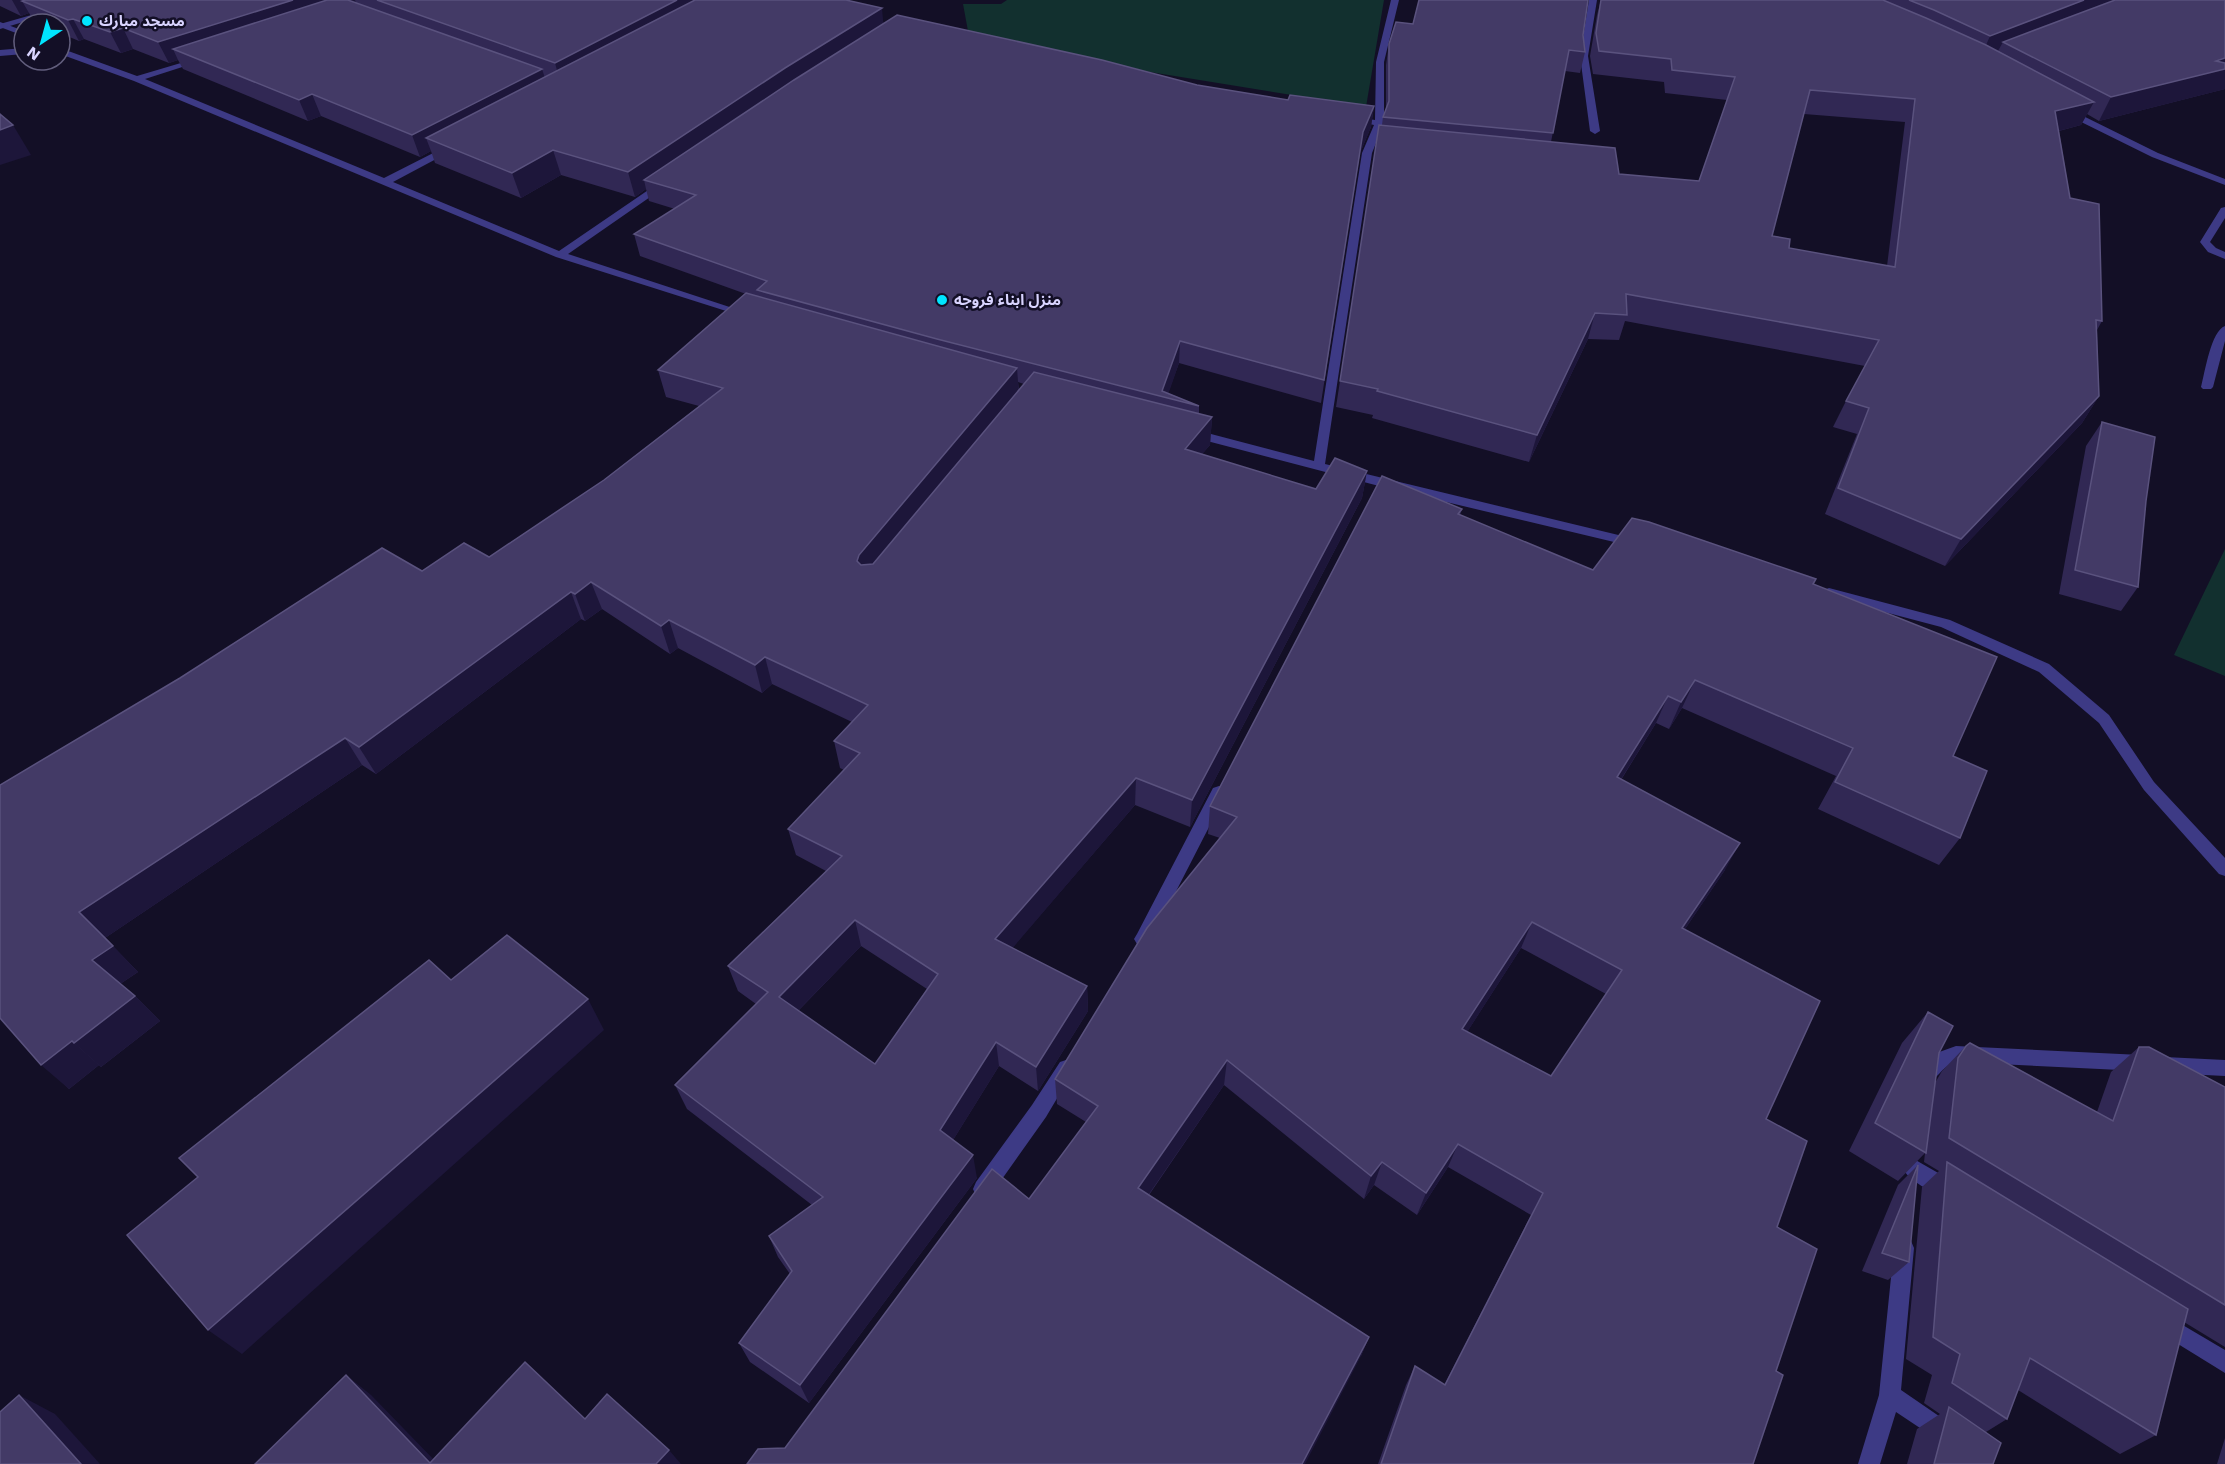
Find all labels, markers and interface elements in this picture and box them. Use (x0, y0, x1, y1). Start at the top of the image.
north arrow (12, 12, 72, 72)
place label: مسجد مبارك (99, 12, 185, 30)
marker: مسجد مبارك (80, 14, 94, 28)
text: N (23, 43, 44, 65)
place label: منزل ابناء فروجه (954, 291, 1061, 309)
marker: منزل ابناء فروجه (935, 293, 949, 307)

